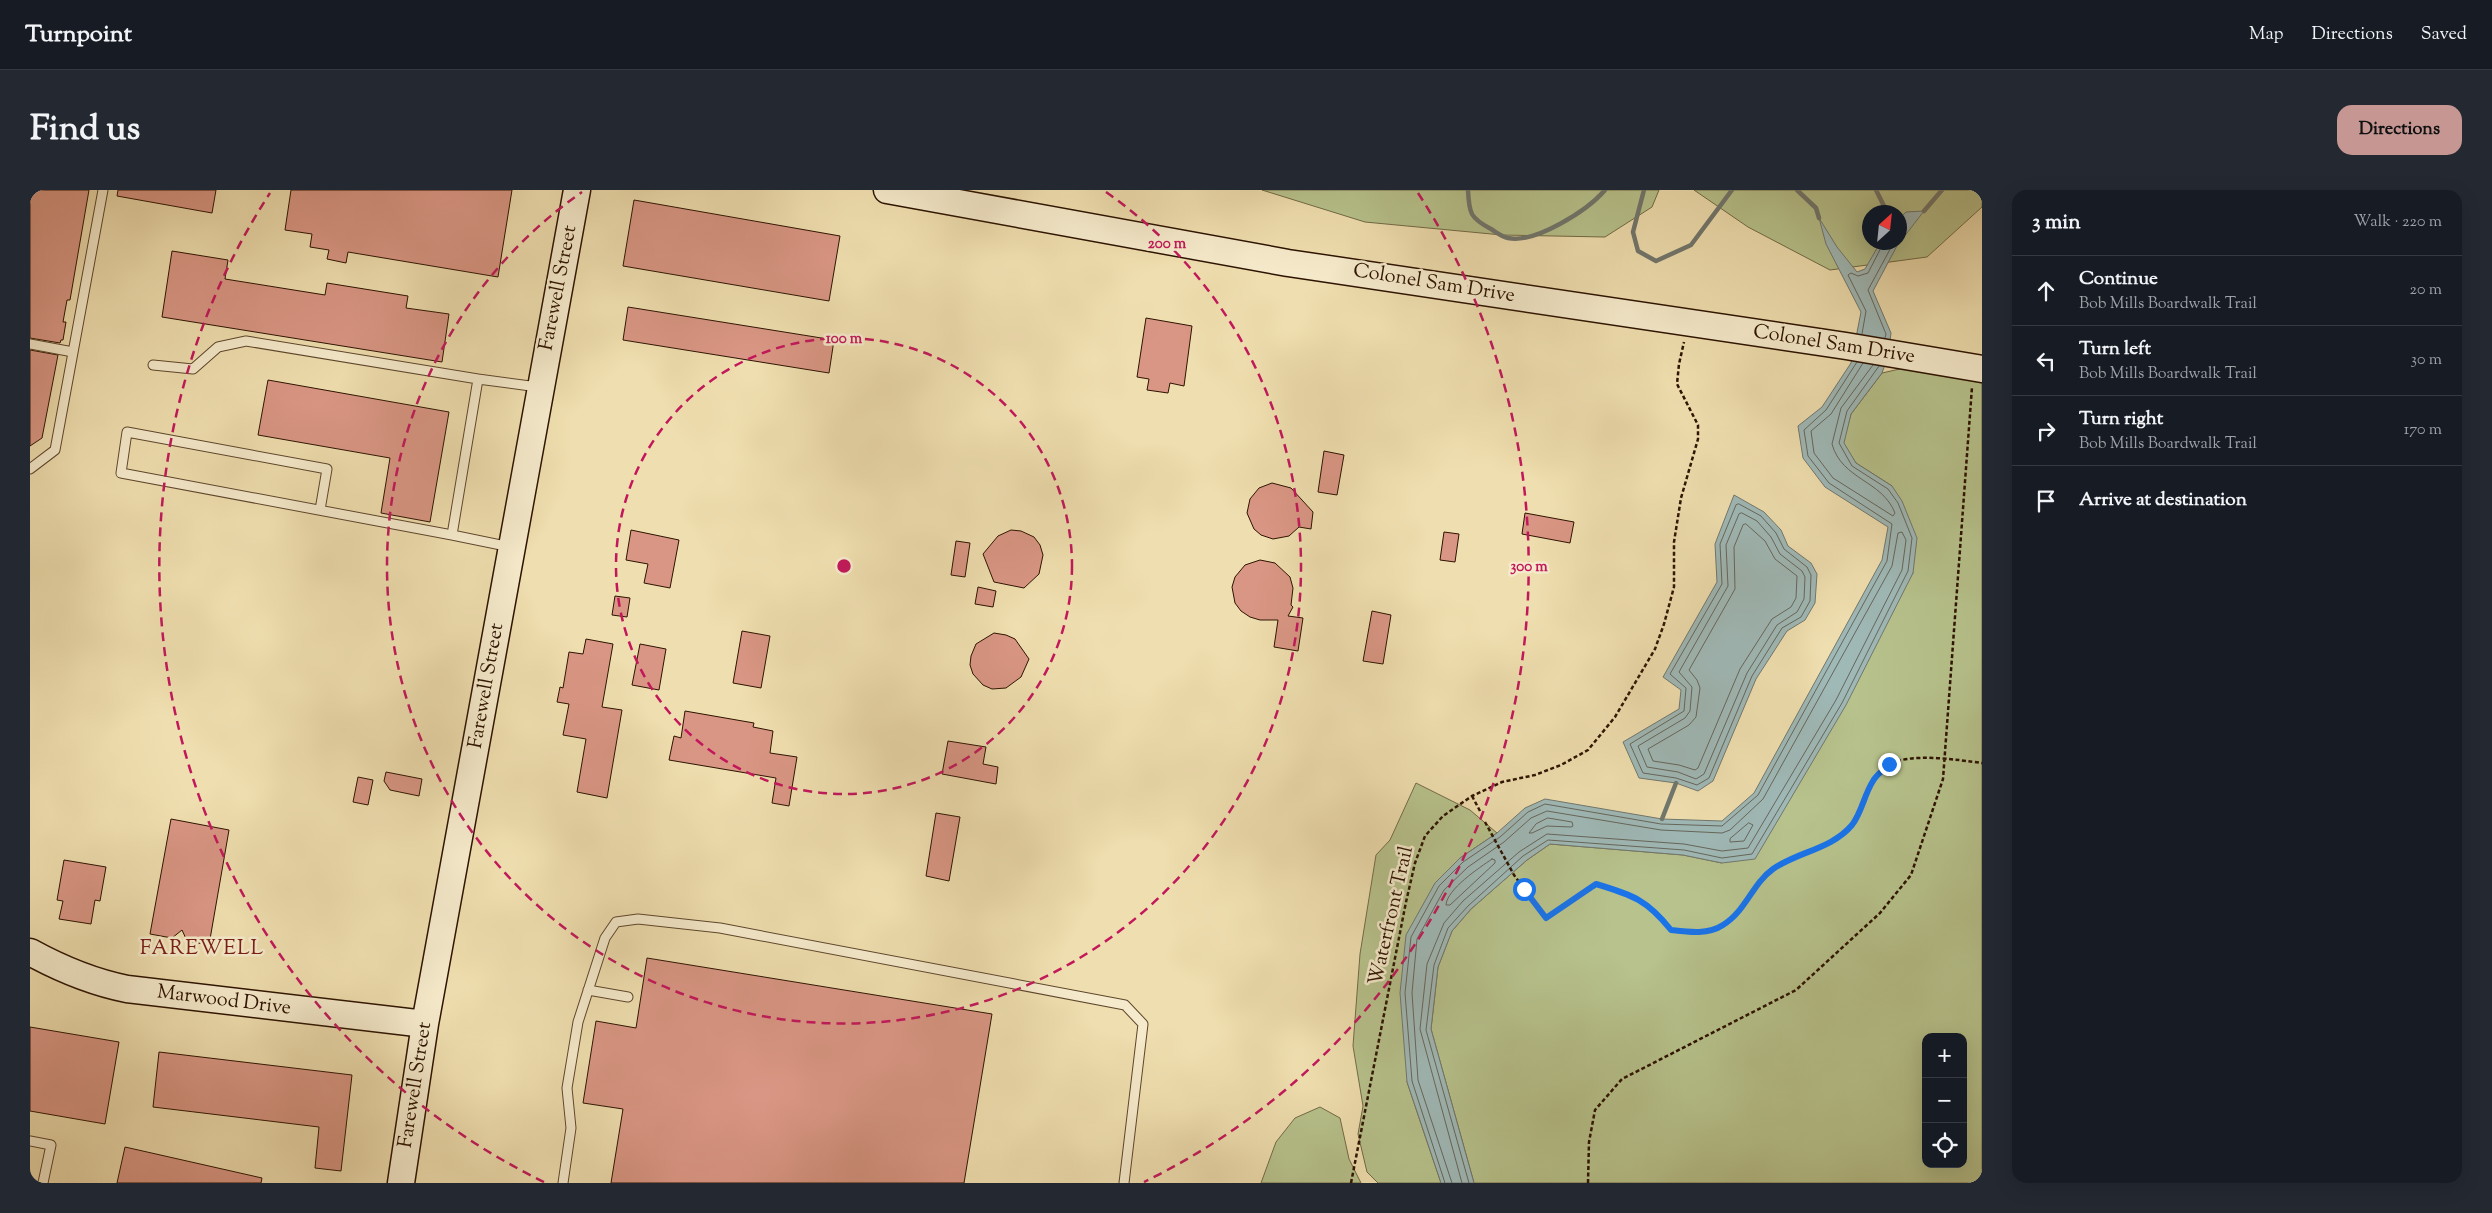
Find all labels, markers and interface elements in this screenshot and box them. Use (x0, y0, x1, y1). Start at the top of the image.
text: Turnpoint (25, 18, 132, 52)
text: Map (2249, 22, 2284, 48)
text: Directions (2312, 22, 2393, 48)
text: Saved (2421, 22, 2467, 48)
text: Find us (30, 105, 140, 156)
button: Directions (2337, 105, 2462, 155)
north arrow (1862, 205, 1907, 250)
text: 3 min (2032, 208, 2081, 238)
text: Walk · 220 m (2354, 211, 2442, 234)
street label: Farewell Street (533, 223, 585, 353)
text: 200 m (1148, 234, 1187, 255)
street label: Colonel Sam Drive (1351, 257, 1517, 311)
text: Continue (2079, 266, 2158, 293)
icon: ahead (2032, 277, 2060, 305)
text: 20 m (2409, 279, 2442, 302)
text: Bob Mills Boardwalk Trail (2079, 293, 2257, 316)
street label: Colonel Sam Drive (1751, 318, 1917, 372)
text: 100 m (826, 329, 863, 350)
text: Turn left (2079, 336, 2151, 363)
icon: left (2032, 347, 2060, 375)
text: 30 m (2411, 349, 2442, 372)
text: Bob Mills Boardwalk Trail (2079, 363, 2257, 386)
text: Turn right (2079, 406, 2163, 433)
icon: right (2032, 417, 2060, 445)
text: 170 m (2404, 419, 2442, 442)
text: Bob Mills Boardwalk Trail (2079, 433, 2257, 456)
icon: arrive (2032, 487, 2060, 515)
text: Arrive at destination (2079, 487, 2247, 514)
centre of rings (835, 557, 853, 575)
text: 300 m (1510, 557, 1548, 578)
street label: Farewell Street (462, 621, 512, 751)
route end (1878, 753, 1901, 776)
street label: Waterfront Trail (1362, 843, 1422, 988)
route start (1513, 878, 1536, 901)
district label: FAREWELL (140, 934, 264, 964)
street label: Marwood Drive (155, 978, 293, 1024)
street label: Farewell Street (392, 1020, 440, 1150)
map controls (1922, 1033, 1967, 1168)
button: + (1922, 1033, 1967, 1078)
button: − (1922, 1078, 1967, 1123)
button: locate (1922, 1123, 1967, 1168)

